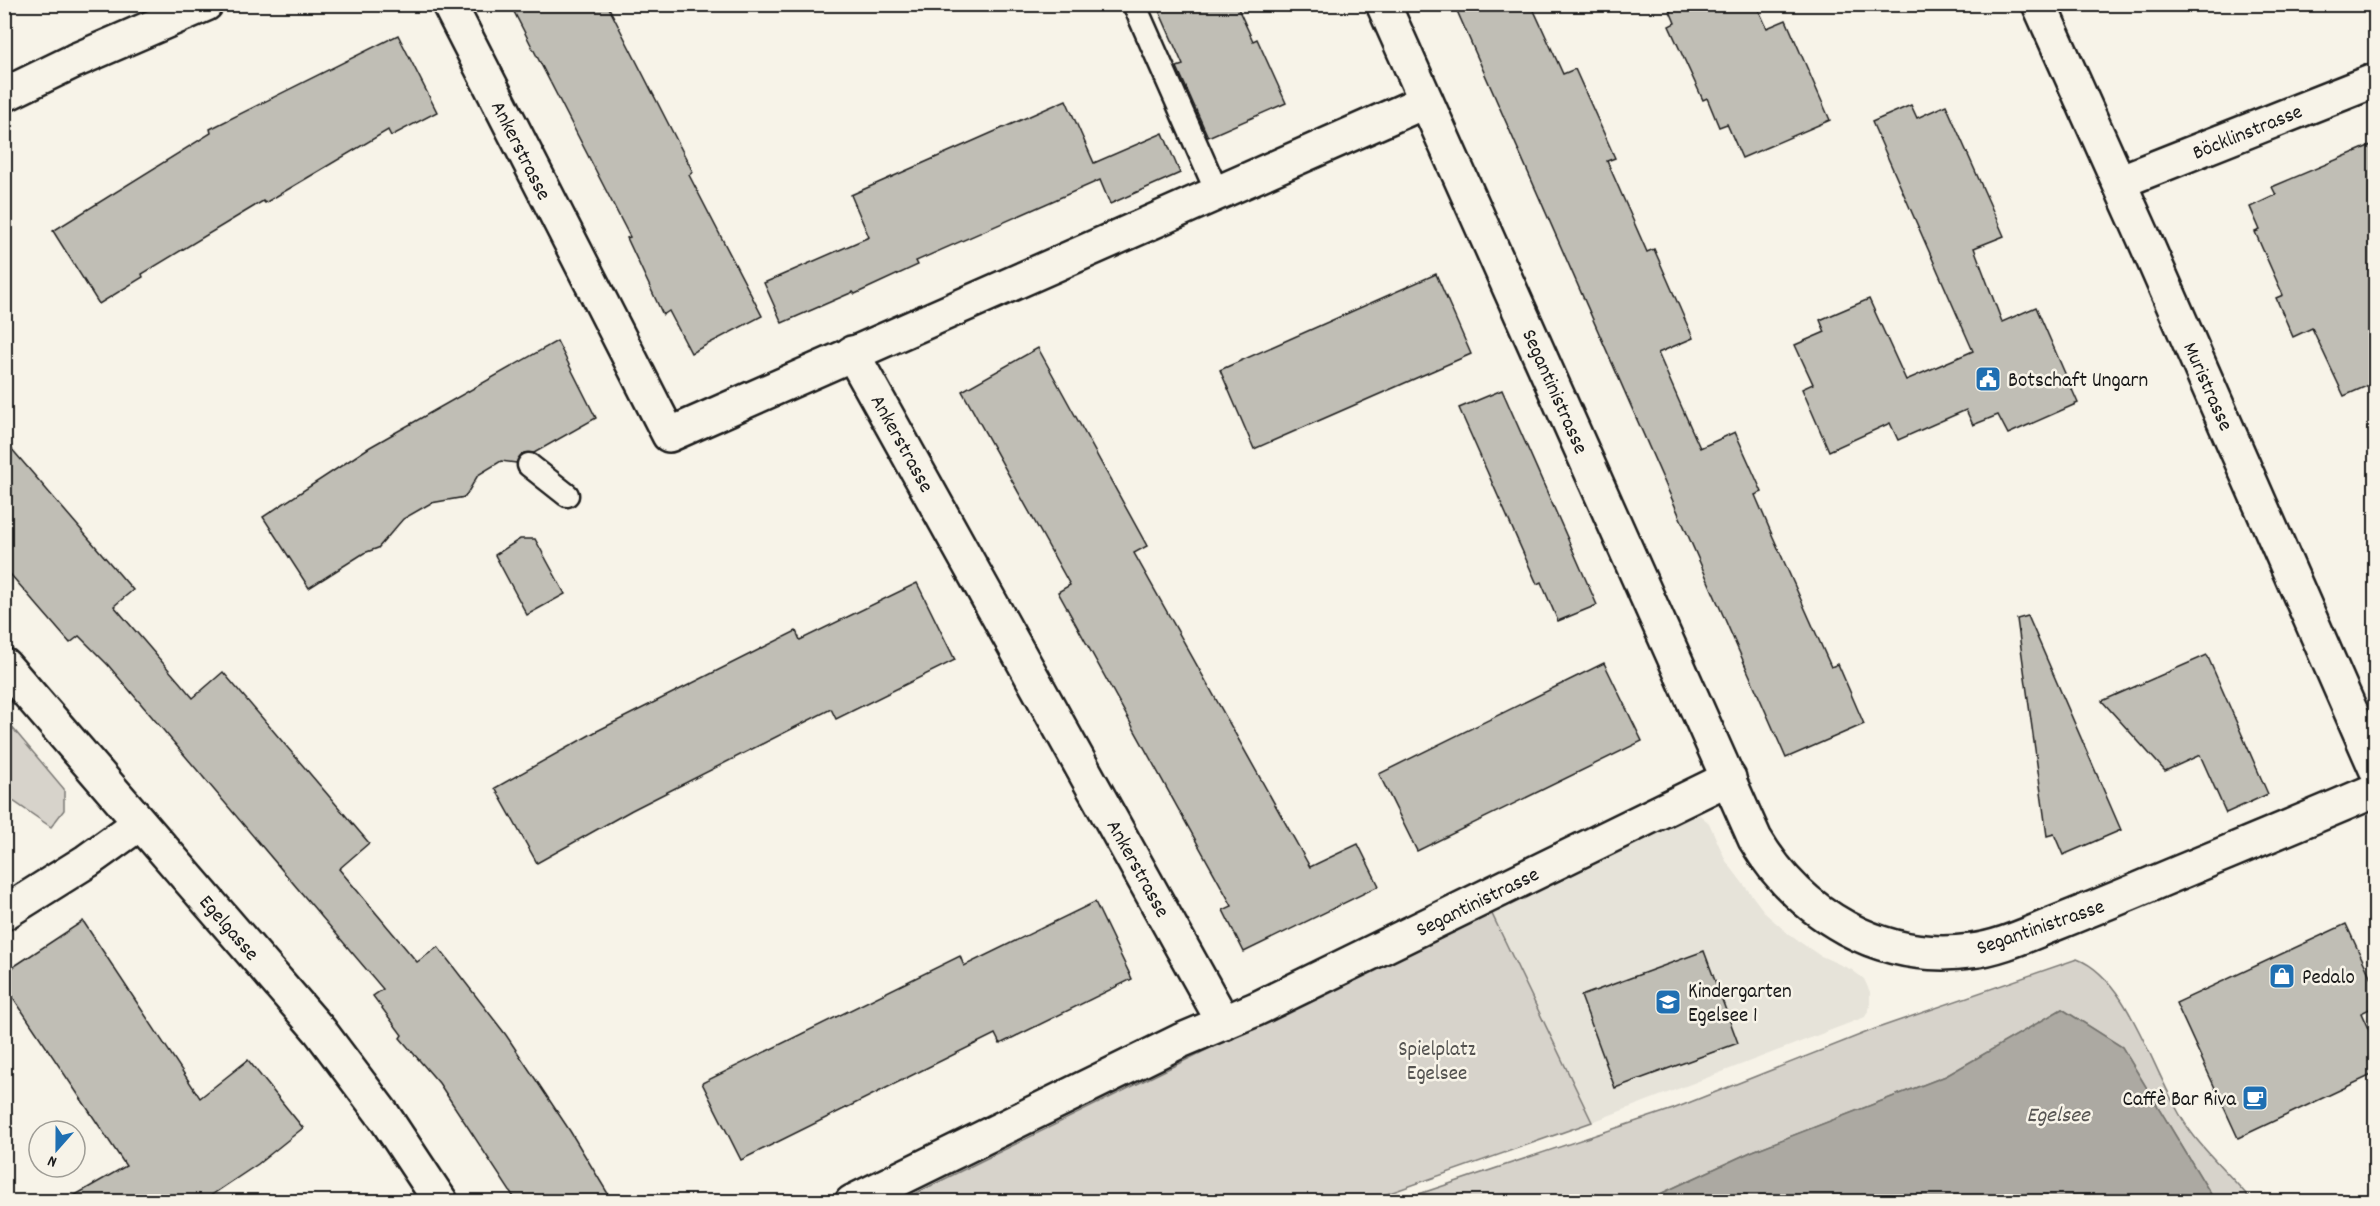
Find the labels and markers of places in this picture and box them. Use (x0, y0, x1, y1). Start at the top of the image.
public building icon: Botschaft Ungarn (1973, 364, 2003, 394)
place label: Botschaft Ungarn (2008, 367, 2148, 397)
shop icon: Pedalo (2267, 961, 2297, 991)
place label: Pedalo (2302, 964, 2355, 994)
place label: Kindergarten Egelsee 1 (1688, 978, 1792, 1032)
school or university icon: Kindergarten Egelsee 1 (1653, 987, 1683, 1017)
cafe icon: Caffè Bar Riva (2240, 1083, 2270, 1113)
place label: Caffè Bar Riva (2123, 1086, 2237, 1116)

